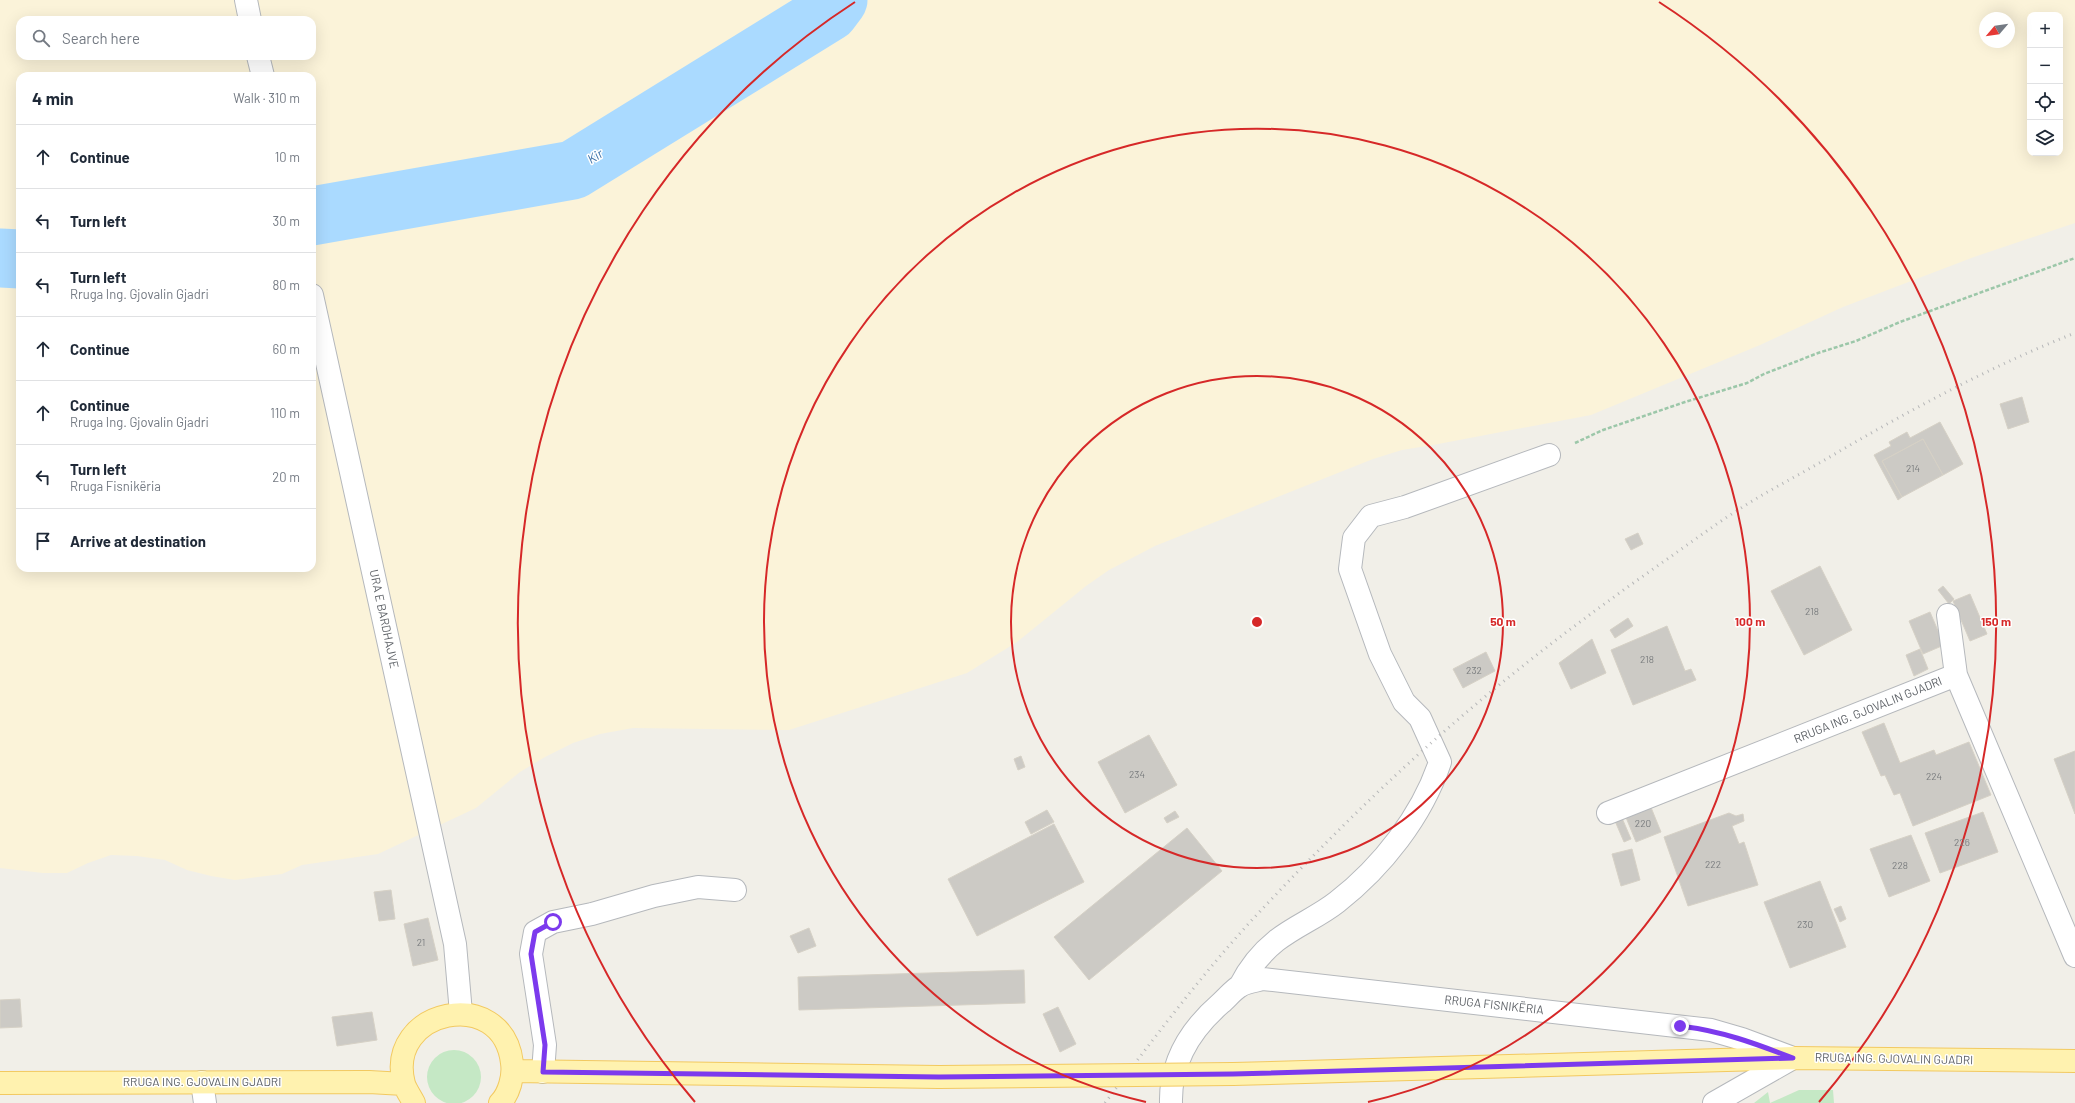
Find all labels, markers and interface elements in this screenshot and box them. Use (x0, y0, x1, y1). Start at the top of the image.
north arrow (1979, 12, 2015, 48)
map controls (2027, 12, 2063, 156)
button: + (2027, 12, 2063, 48)
search box (16, 16, 316, 60)
icon: search (30, 27, 52, 49)
text: Search here (62, 29, 140, 47)
button: − (2027, 48, 2063, 84)
button: locate (2027, 84, 2063, 120)
text: 4 min (32, 88, 74, 108)
text: Walk · 310 m (233, 90, 300, 106)
button: layers (2027, 120, 2063, 156)
water label: Kir (584, 145, 606, 167)
icon: ahead (32, 146, 54, 168)
text: Continue (70, 148, 130, 166)
text: 10 m (275, 149, 300, 165)
icon: left (32, 210, 54, 232)
text: Turn left (70, 212, 126, 230)
text: 30 m (273, 213, 300, 229)
text: Turn left (70, 268, 126, 286)
icon: left (32, 274, 54, 296)
text: 80 m (273, 277, 300, 293)
text: Rruga Ing. Gjovalin Gjadri (70, 286, 209, 302)
icon: ahead (32, 338, 54, 360)
text: Continue (70, 340, 130, 358)
text: 60 m (273, 341, 300, 357)
text: Continue (70, 396, 130, 414)
icon: ahead (32, 402, 54, 424)
text: 110 m (270, 405, 300, 421)
text: Rruga Ing. Gjovalin Gjadri (70, 414, 209, 430)
text: Turn left (70, 460, 126, 478)
house number: 214 (1906, 462, 1920, 474)
icon: left (32, 466, 54, 488)
text: 20 m (272, 469, 300, 485)
text: Rruga Fisnikëria (70, 478, 161, 494)
icon: arrive (32, 530, 54, 552)
text: Arrive at destination (70, 532, 206, 550)
street label: URA E BARDHAJVE (368, 568, 402, 670)
house number: 218 (1805, 605, 1819, 617)
text: 50 m (1490, 614, 1516, 628)
text: 100 m (1735, 614, 1765, 628)
text: 150 m (1981, 614, 2011, 628)
centre of rings (1250, 615, 1264, 629)
house number: 218 (1640, 653, 1654, 665)
house number: 232 (1466, 664, 1482, 676)
street label: RRUGA ING. GJOVALIN GJADRI (1791, 673, 1944, 745)
house number: 234 (1129, 768, 1145, 780)
house number: 224 (1926, 770, 1942, 782)
house number: 220 (1635, 817, 1651, 829)
house number: 226 (1954, 836, 1970, 848)
house number: 222 (1705, 858, 1721, 870)
house number: 228 (1892, 859, 1908, 871)
route start (544, 913, 562, 931)
house number: 230 (1797, 918, 1813, 930)
house number: 21 (417, 936, 425, 948)
street label: RRUGA FISNIKËRIA (1444, 992, 1544, 1016)
route end (1671, 1017, 1689, 1035)
street label: RRUGA ING. GJOVALIN GJADRI (1815, 1050, 1973, 1066)
street label: RRUGA ING. GJOVALIN GJADRI (123, 1074, 281, 1088)

